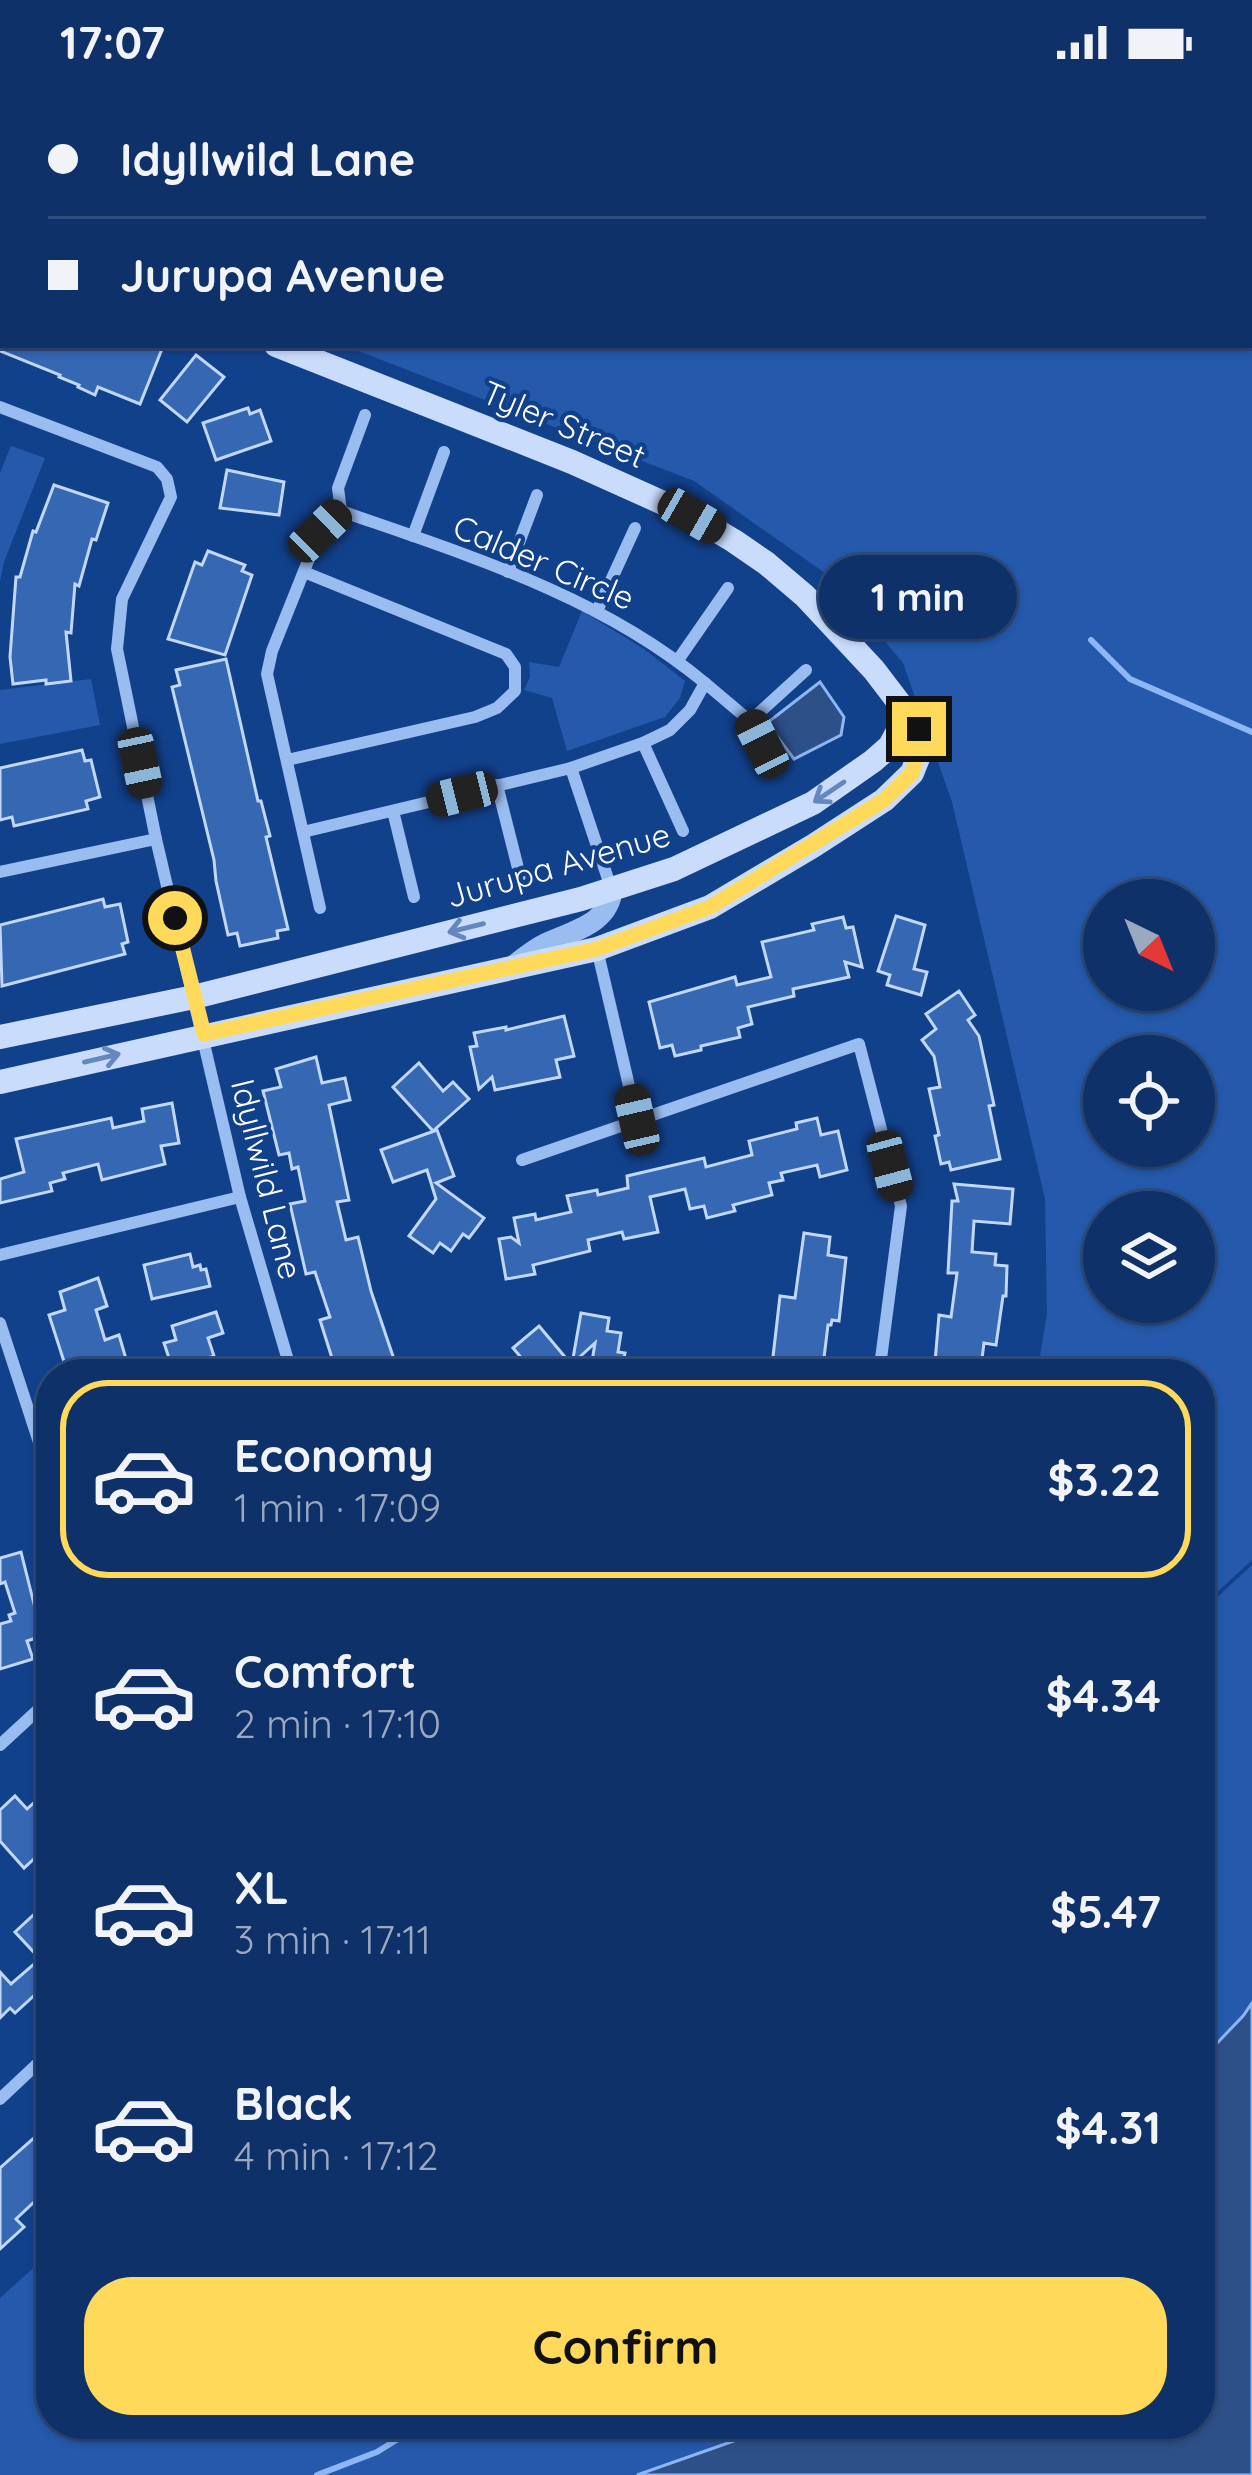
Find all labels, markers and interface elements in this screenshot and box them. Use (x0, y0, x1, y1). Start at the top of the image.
text: 17:07 (60, 14, 165, 70)
text: Idyllwild Lane (120, 131, 415, 187)
text: Jurupa Avenue (120, 247, 445, 303)
street label: Tyler Street (476, 371, 652, 476)
car (652, 482, 732, 550)
car (282, 493, 358, 569)
street label: Calder Circle (447, 505, 641, 618)
callout: 1 min (820, 555, 1018, 639)
text: 1 min (871, 572, 965, 621)
route end (892, 702, 946, 756)
car (730, 704, 794, 784)
car (115, 724, 165, 802)
car (423, 768, 501, 820)
one-way arrow (813, 779, 847, 804)
street label: Jurupa Avenue (441, 813, 675, 916)
north arrow (1083, 879, 1215, 1011)
map controls (1083, 879, 1215, 1323)
route start (148, 891, 202, 945)
one-way arrow (448, 918, 486, 940)
button: locate (1083, 1035, 1215, 1167)
one-way arrow (82, 1046, 120, 1068)
street label: Idyllwild Lane (223, 1074, 312, 1283)
car (611, 1081, 663, 1159)
car (863, 1127, 917, 1205)
button: layers (1083, 1191, 1215, 1323)
icon: car (90, 1425, 198, 1533)
text: Economy (234, 1427, 434, 1483)
text: $3.22 (1048, 1451, 1161, 1507)
text: 1 min · 17:09 (234, 1483, 441, 1532)
icon: car (90, 1641, 198, 1749)
text: Comfort (234, 1643, 416, 1699)
text: $4.34 (1046, 1667, 1161, 1723)
text: 2 min · 17:10 (234, 1699, 441, 1748)
icon: car (90, 1857, 198, 1965)
text: XL (234, 1859, 289, 1915)
text: $5.47 (1050, 1883, 1161, 1939)
text: 3 min · 17:11 (234, 1915, 431, 1964)
icon: car (90, 2073, 198, 2181)
text: Black (234, 2075, 353, 2131)
text: $4.31 (1055, 2099, 1161, 2155)
text: 4 min · 17:12 (234, 2131, 438, 2180)
button: Confirm (84, 2277, 1167, 2415)

